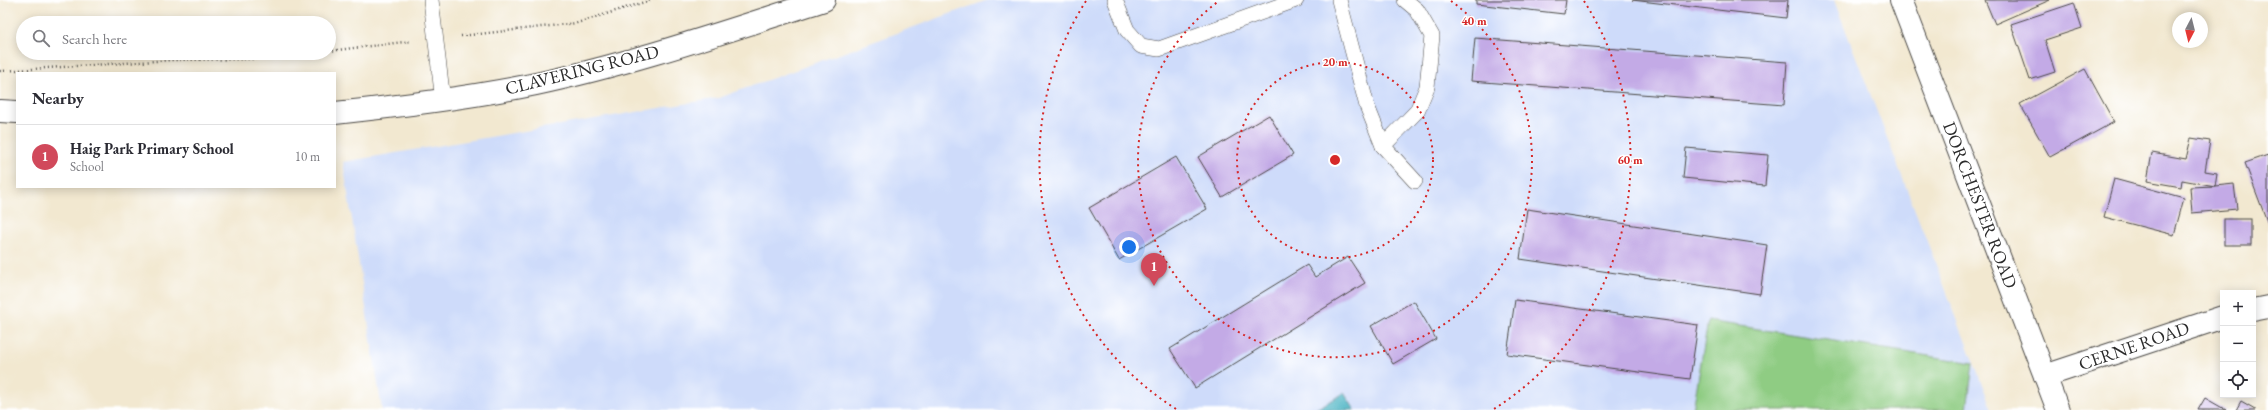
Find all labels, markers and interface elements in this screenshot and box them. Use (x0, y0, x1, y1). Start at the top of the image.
north arrow (2172, 12, 2208, 48)
text: 40 m (1461, 13, 1487, 29)
search box (16, 16, 336, 60)
icon: search (30, 27, 52, 49)
text: Search here (62, 29, 127, 48)
street label: CLAVERING ROAD (503, 39, 661, 100)
text: 20 m (1322, 54, 1348, 70)
text: Nearby (32, 87, 84, 109)
street label: DORCHESTER ROAD (1938, 118, 2023, 291)
text: Haig Park Primary School (70, 139, 234, 158)
text: 1 (42, 148, 48, 165)
text: 10 m (295, 148, 320, 165)
text: 60 m (1617, 152, 1643, 168)
centre of rings (1328, 153, 1342, 167)
text: School (70, 158, 104, 175)
your location (1119, 237, 1139, 257)
pin: 1 (1141, 253, 1167, 286)
map controls (2220, 290, 2256, 398)
button: + (2220, 290, 2256, 326)
street label: CERNE ROAD (2075, 316, 2192, 375)
button: − (2220, 326, 2256, 362)
button: locate (2220, 362, 2256, 398)

